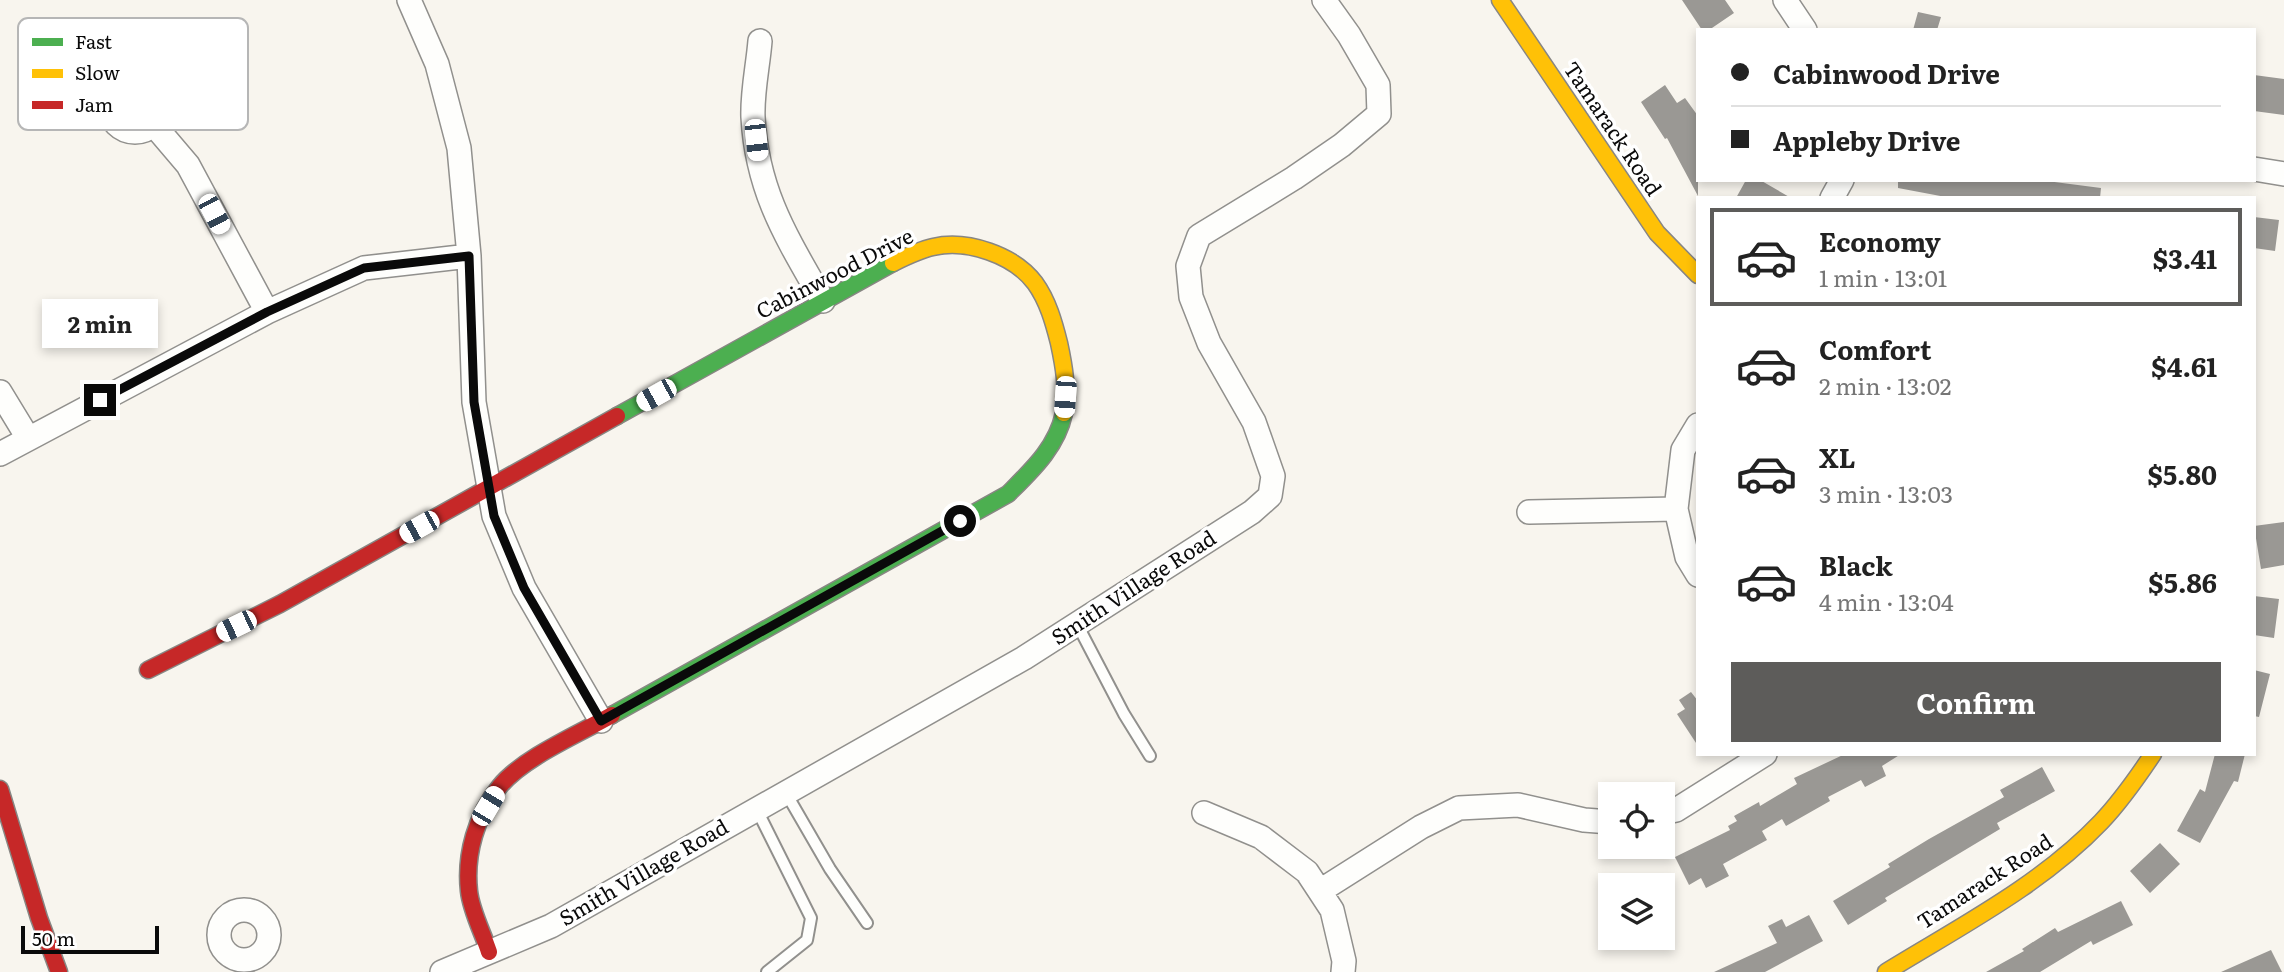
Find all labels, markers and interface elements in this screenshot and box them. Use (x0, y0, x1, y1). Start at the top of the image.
legend (18, 18, 248, 130)
text: Fast (75, 27, 112, 55)
text: Cabinwood Drive (1773, 53, 2000, 92)
street label: Tamarack Road (1558, 54, 1671, 201)
text: Slow (75, 58, 120, 86)
text: Jam (75, 90, 113, 118)
car (744, 118, 769, 162)
text: Appleby Drive (1773, 120, 1960, 159)
car (195, 191, 234, 237)
street label: Cabinwood Drive (750, 219, 918, 325)
text: Economy (1819, 221, 1941, 260)
icon: car (1735, 226, 1798, 289)
text: $3.41 (2153, 238, 2217, 277)
text: 1 min · 13:01 (1819, 260, 1947, 294)
callout: 2 min (42, 298, 158, 348)
text: 2 min (68, 306, 132, 340)
text: Comfort (1819, 329, 1931, 368)
icon: car (1735, 334, 1798, 397)
text: $4.61 (2151, 346, 2217, 385)
text: 2 min · 13:02 (1819, 368, 1952, 402)
car (1054, 375, 1077, 419)
car (633, 376, 680, 414)
route end (84, 384, 116, 416)
text: XL (1819, 437, 1856, 476)
icon: car (1735, 442, 1798, 505)
text: $5.80 (2148, 454, 2217, 493)
text: 3 min · 13:03 (1819, 476, 1953, 510)
route start (944, 505, 976, 537)
car (396, 508, 443, 546)
street label: Smith Village Road (1044, 521, 1221, 651)
text: Black (1819, 545, 1893, 584)
icon: car (1735, 550, 1798, 613)
text: $5.86 (2148, 562, 2217, 601)
text: 4 min · 13:04 (1819, 584, 1954, 618)
car (213, 607, 260, 645)
button: Confirm (1731, 662, 2221, 742)
map controls (1598, 782, 1675, 950)
button: locate (1598, 782, 1675, 859)
car (469, 783, 508, 829)
street label: Smith Village Road (552, 810, 733, 932)
street label: Tamarack Road (1910, 824, 2058, 935)
button: layers (1598, 873, 1675, 950)
scale bar (21, 923, 159, 955)
text: 50 m (32, 924, 75, 952)

